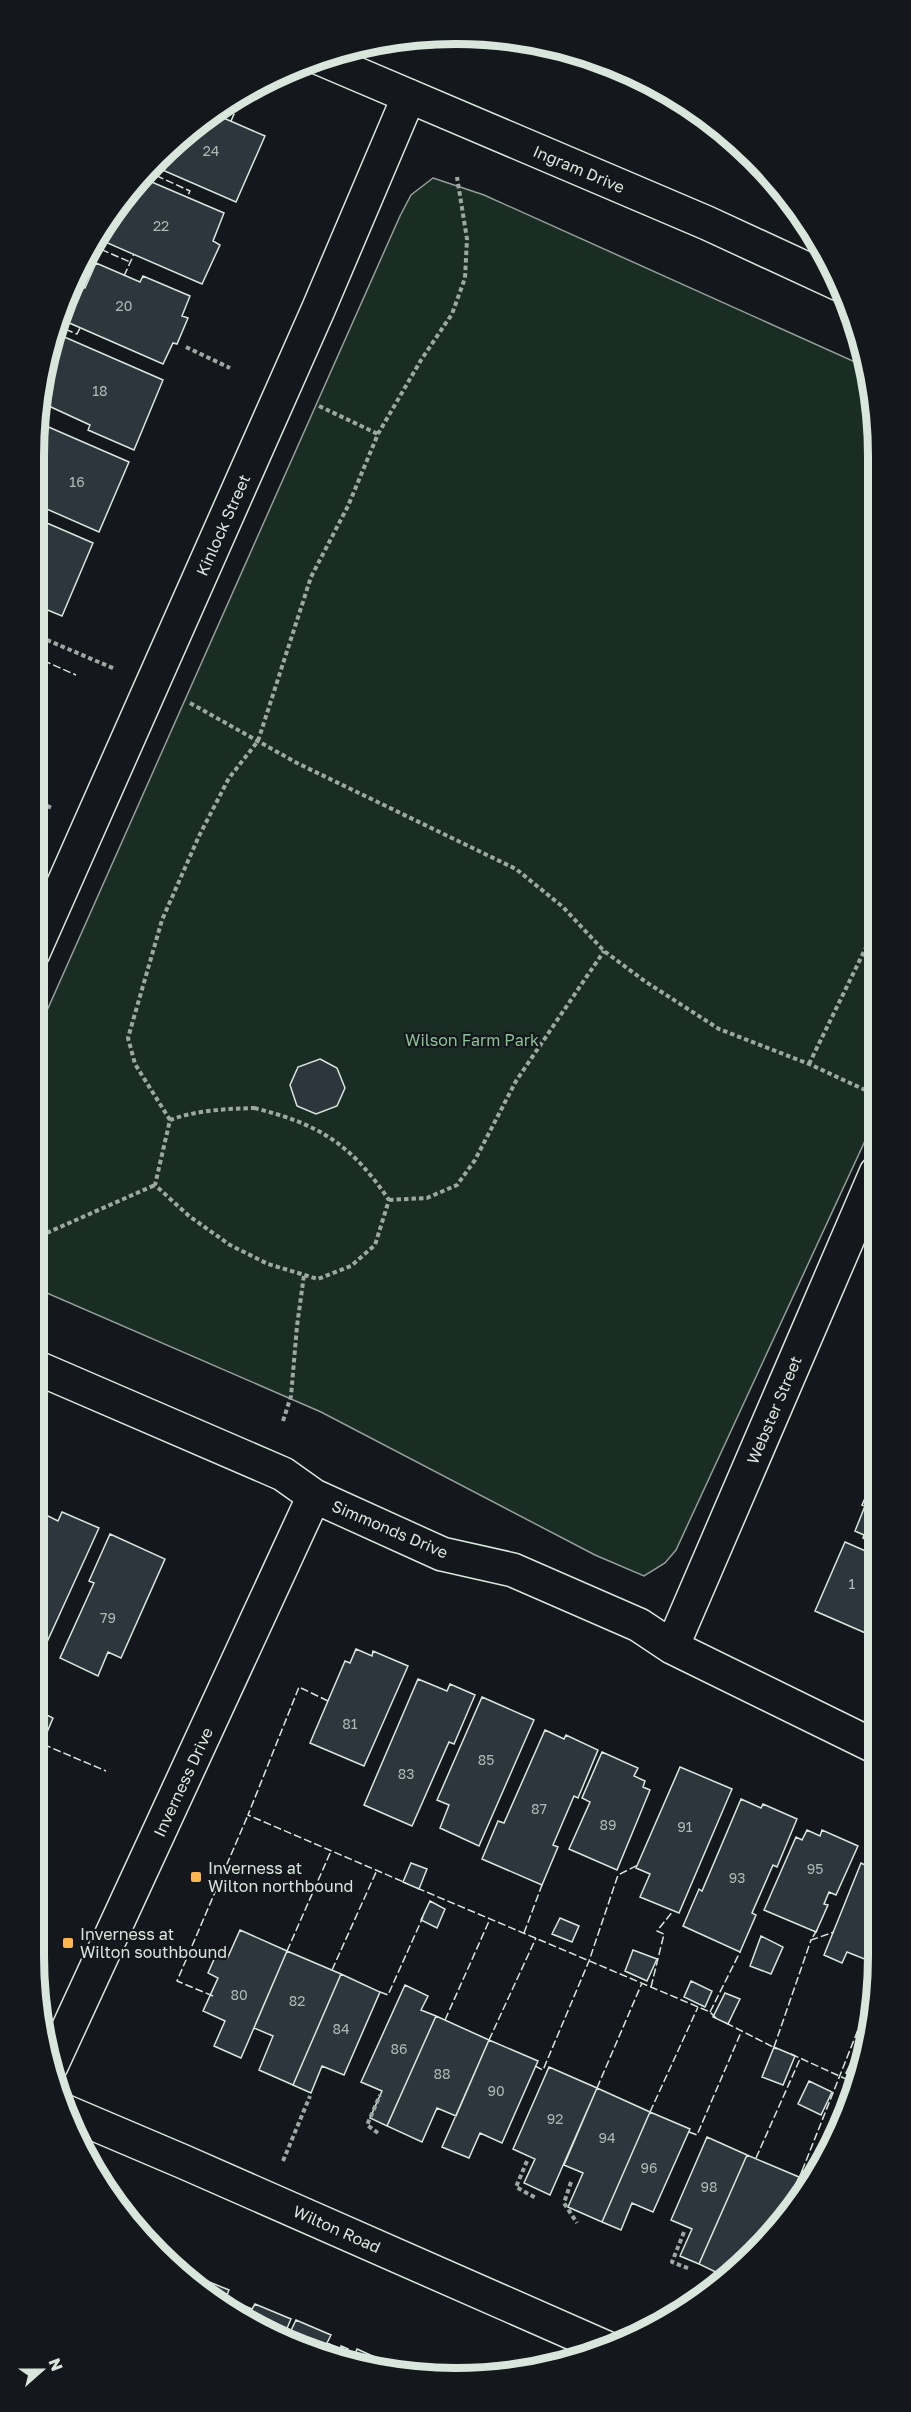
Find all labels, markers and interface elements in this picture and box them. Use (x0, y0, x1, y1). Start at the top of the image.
street label: Ingram Drive (530, 141, 628, 197)
house number: 24 (203, 142, 219, 159)
house number: 22 (153, 217, 169, 234)
house number: 20 (116, 297, 132, 314)
house number: 18 (92, 382, 108, 399)
street label: Kinlock Street (192, 471, 254, 579)
house number: 16 (69, 473, 85, 490)
park label: Wilson Farm Park (405, 1030, 539, 1050)
street label: Webster Street (742, 1353, 806, 1467)
street label: Simmonds Drive (329, 1496, 451, 1562)
house number: 1 (849, 1575, 856, 1592)
house number: 79 (100, 1609, 116, 1626)
house number: 81 (342, 1715, 358, 1732)
street label: Inverness Drive (149, 1724, 217, 1840)
house number: 85 (478, 1751, 494, 1768)
house number: 83 (398, 1765, 414, 1782)
house number: 87 (531, 1800, 547, 1817)
house number: 89 (599, 1816, 617, 1833)
house number: 91 (677, 1818, 693, 1835)
place label: Inverness at Wilton northbound (208, 1858, 353, 1896)
house number: 95 (807, 1860, 823, 1877)
house number: 93 (729, 1869, 745, 1886)
marker: Inverness at Wilton northbound (189, 1870, 203, 1884)
place label: Inverness at Wilton southbound (80, 1924, 227, 1962)
marker: Inverness at Wilton southbound (61, 1936, 75, 1950)
house number: 80 (230, 1986, 248, 2003)
house number: 82 (289, 1992, 305, 2009)
house number: 84 (332, 2020, 350, 2037)
house number: 86 (390, 2040, 408, 2057)
house number: 88 (433, 2065, 451, 2082)
house number: 90 (487, 2082, 505, 2099)
house number: 92 (547, 2110, 563, 2127)
house number: 94 (598, 2129, 616, 2146)
house number: 96 (641, 2159, 657, 2176)
house number: 98 (700, 2178, 718, 2195)
street label: Wilton Road (290, 2201, 384, 2257)
north arrow (12, 2340, 72, 2400)
text: N (44, 2355, 68, 2374)

